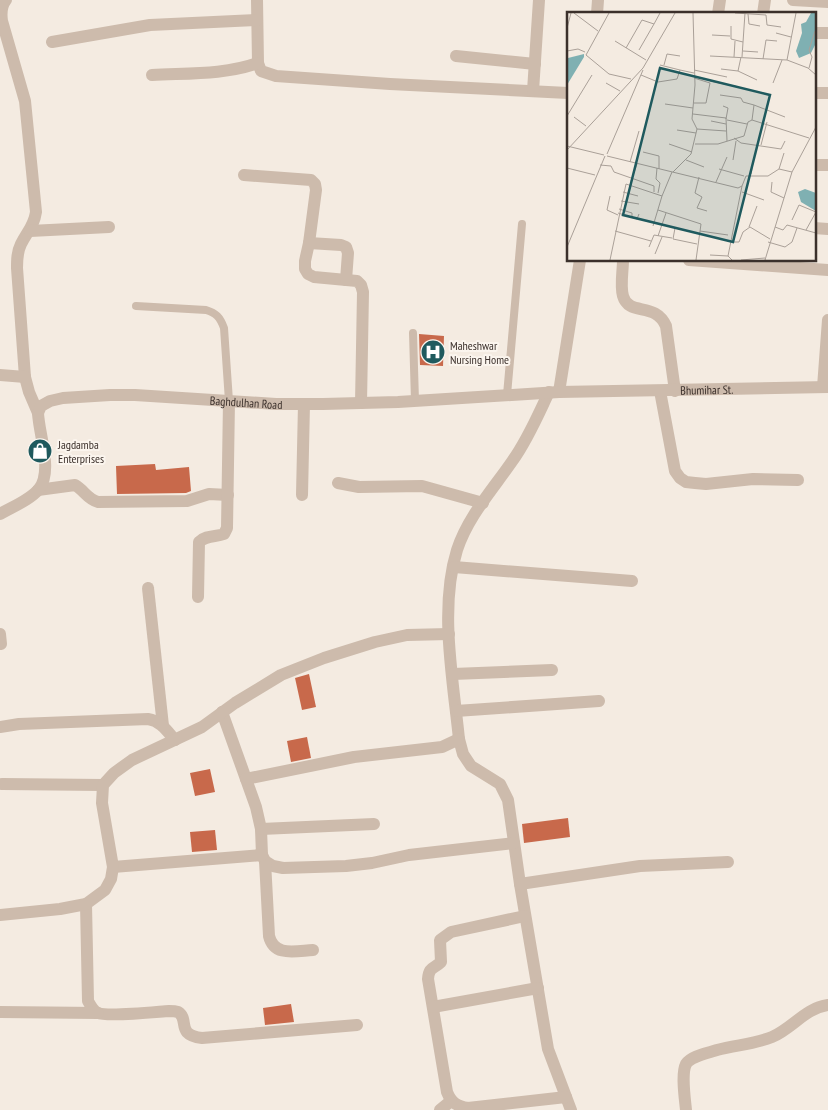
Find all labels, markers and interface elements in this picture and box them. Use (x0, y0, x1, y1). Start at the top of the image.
inset map (567, 12, 816, 261)
place label: Maheshwar Nursing Home (450, 338, 509, 367)
hospital icon: Maheshwar Nursing Home (420, 339, 446, 365)
street label: Bhumihar St. (680, 381, 733, 397)
street label: Baghdulhan Road (209, 392, 282, 412)
place label: Jagdamba Enterprises (57, 437, 104, 466)
shop icon: Jagdamba Enterprises (27, 438, 53, 464)

